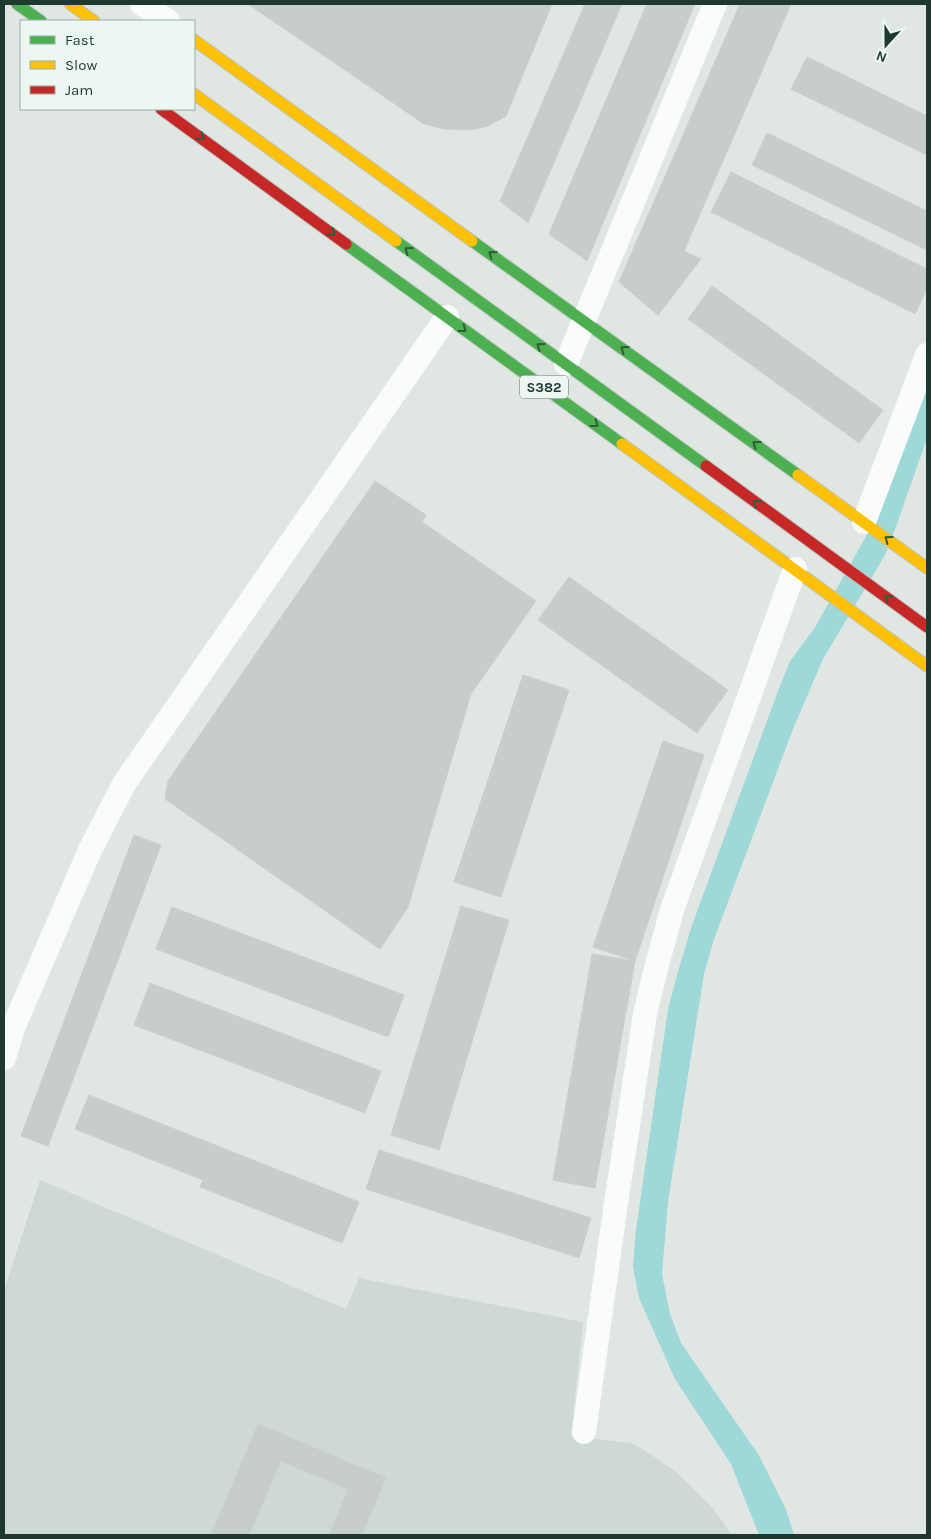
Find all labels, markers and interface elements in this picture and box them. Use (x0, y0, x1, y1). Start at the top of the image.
legend (20, 20, 195, 110)
north arrow (861, 20, 911, 70)
text: Fast (65, 31, 95, 49)
text: N (874, 47, 889, 66)
text: Slow (65, 56, 97, 74)
text: Jam (65, 81, 93, 99)
one-way arrow (195, 131, 204, 141)
one-way arrow (326, 227, 336, 236)
one-way arrow (405, 247, 414, 256)
one-way arrow (488, 251, 498, 260)
one-way arrow (457, 323, 466, 331)
one-way arrow (537, 343, 546, 351)
one-way arrow (620, 346, 630, 355)
road number: S382 (520, 376, 568, 398)
one-way arrow (589, 418, 599, 427)
one-way arrow (752, 441, 762, 450)
one-way arrow (752, 500, 762, 509)
one-way arrow (884, 536, 894, 545)
one-way arrow (885, 596, 894, 604)

